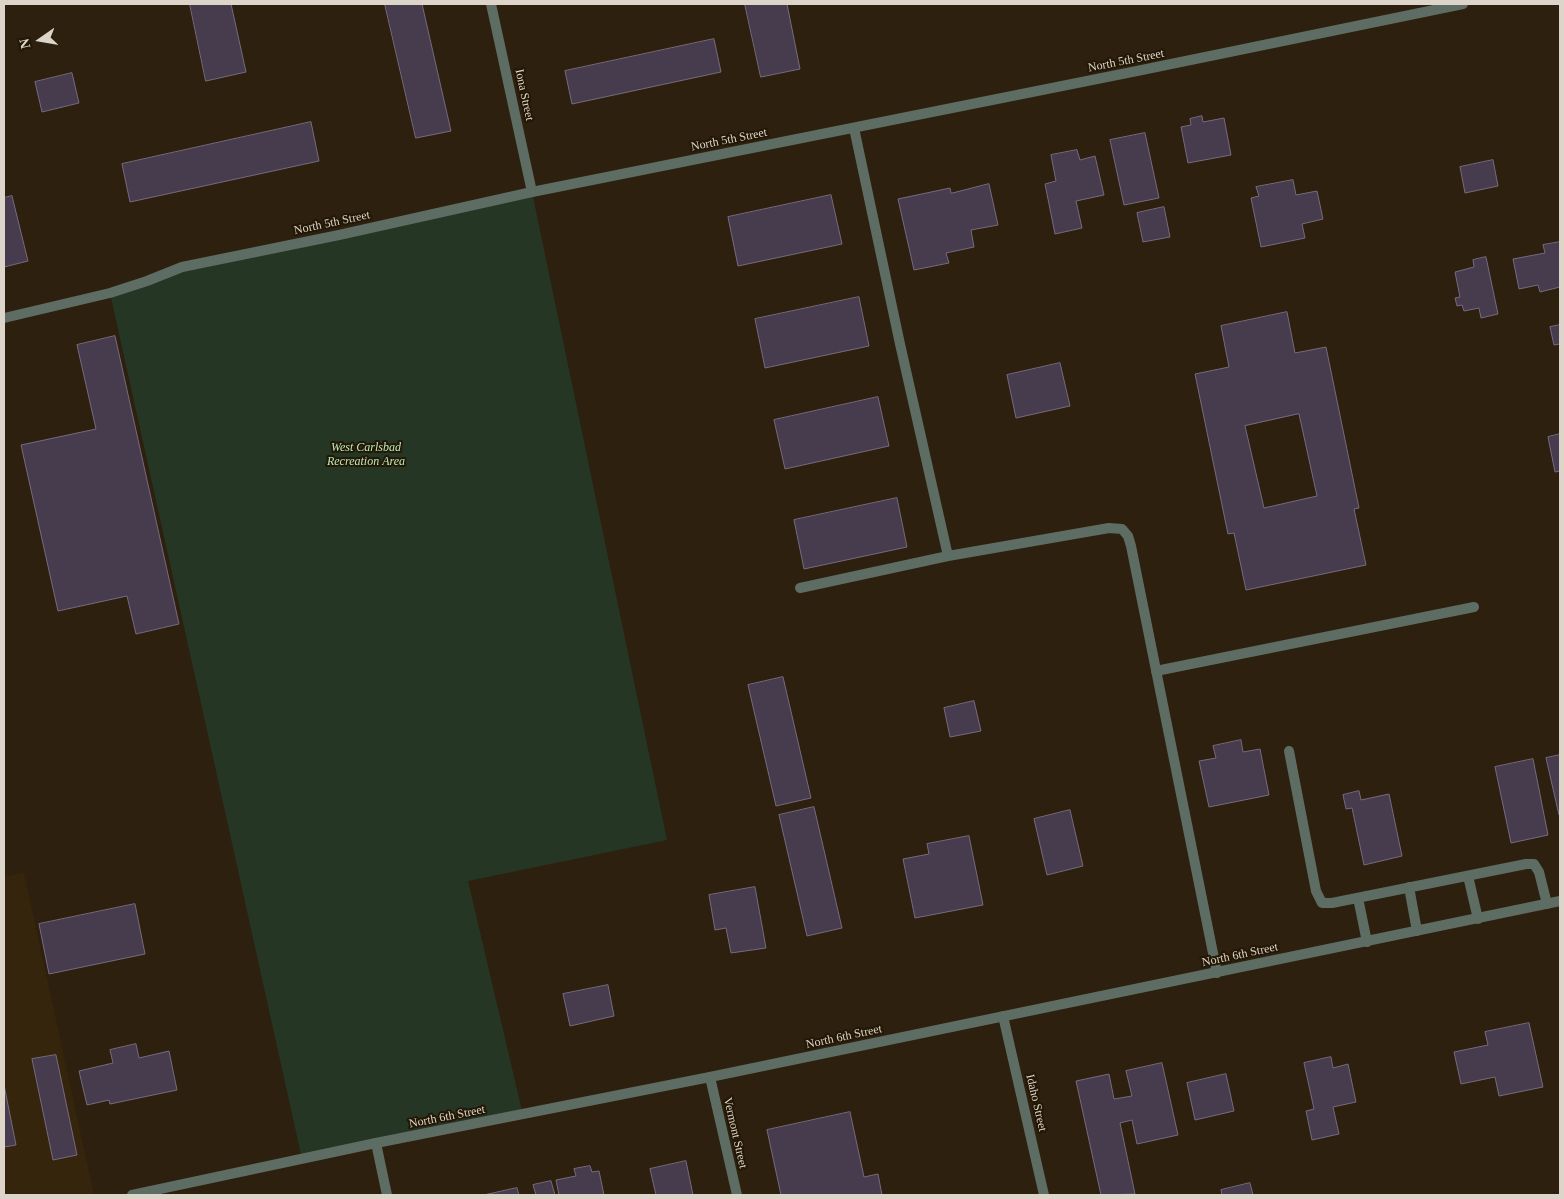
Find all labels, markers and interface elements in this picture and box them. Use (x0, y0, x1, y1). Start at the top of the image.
north arrow (15, 15, 65, 65)
text: N (16, 37, 33, 50)
street label: North 5th Street (1087, 47, 1165, 75)
street label: Iona Street (512, 68, 536, 122)
street label: North 5th Street (690, 126, 768, 154)
street label: North 5th Street (293, 208, 371, 238)
park label: West Carlsbad Recreation Area (327, 441, 405, 469)
street label: North 6th Street (1201, 940, 1279, 970)
street label: North 6th Street (805, 1022, 883, 1052)
street label: Idaho Street (1022, 1073, 1050, 1133)
street label: Vermont Street (720, 1096, 750, 1170)
street label: North 6th Street (408, 1103, 486, 1131)

